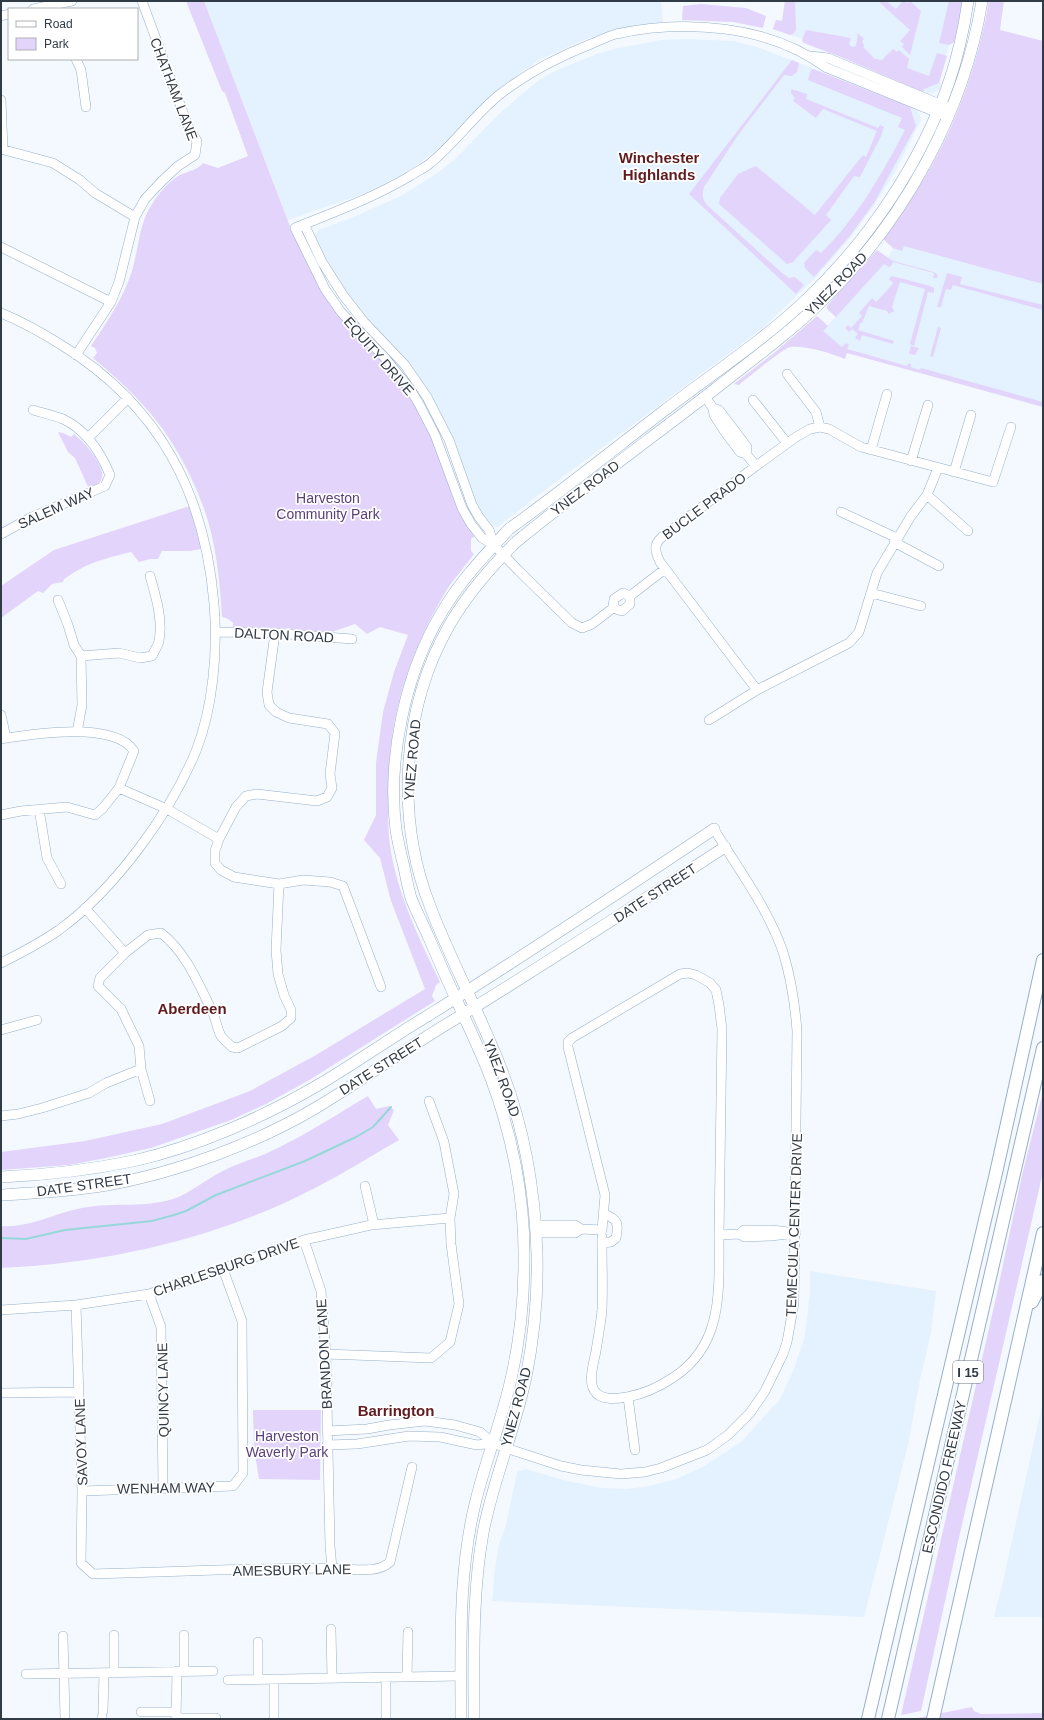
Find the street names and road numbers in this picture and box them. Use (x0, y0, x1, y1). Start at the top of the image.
street label: CHATHAM LANE (147, 35, 201, 143)
street label: YNEZ ROAD (802, 249, 870, 319)
street label: EQUITY DRIVE (341, 314, 417, 398)
street label: YNEZ ROAD (548, 457, 622, 519)
street label: BUCLE PRADO (659, 469, 749, 543)
street label: SALEM WAY (15, 484, 97, 532)
street label: DALTON ROAD (234, 624, 334, 646)
street label: YNEZ ROAD (400, 719, 424, 801)
street label: DATE STREET (611, 860, 700, 926)
street label: DATE STREET (336, 1034, 426, 1098)
street label: YNEZ ROAD (481, 1037, 523, 1119)
street label: TEMECULA CENTER DRIVE (783, 1133, 805, 1317)
street label: DATE STREET (36, 1170, 133, 1200)
street label: CHARLESBURG DRIVE (151, 1234, 301, 1300)
street label: BRANDON LANE (313, 1298, 335, 1410)
street label: QUINCY LANE (154, 1343, 172, 1437)
road number: I 15 (953, 1361, 983, 1383)
street label: YNEZ ROAD (498, 1365, 534, 1449)
street label: SAVOY LANE (71, 1398, 91, 1486)
street label: ESCONDIDO FREEWAY (919, 1398, 970, 1555)
street label: WENHAM WAY (117, 1479, 216, 1497)
street label: AMESBURY LANE (233, 1561, 351, 1579)

